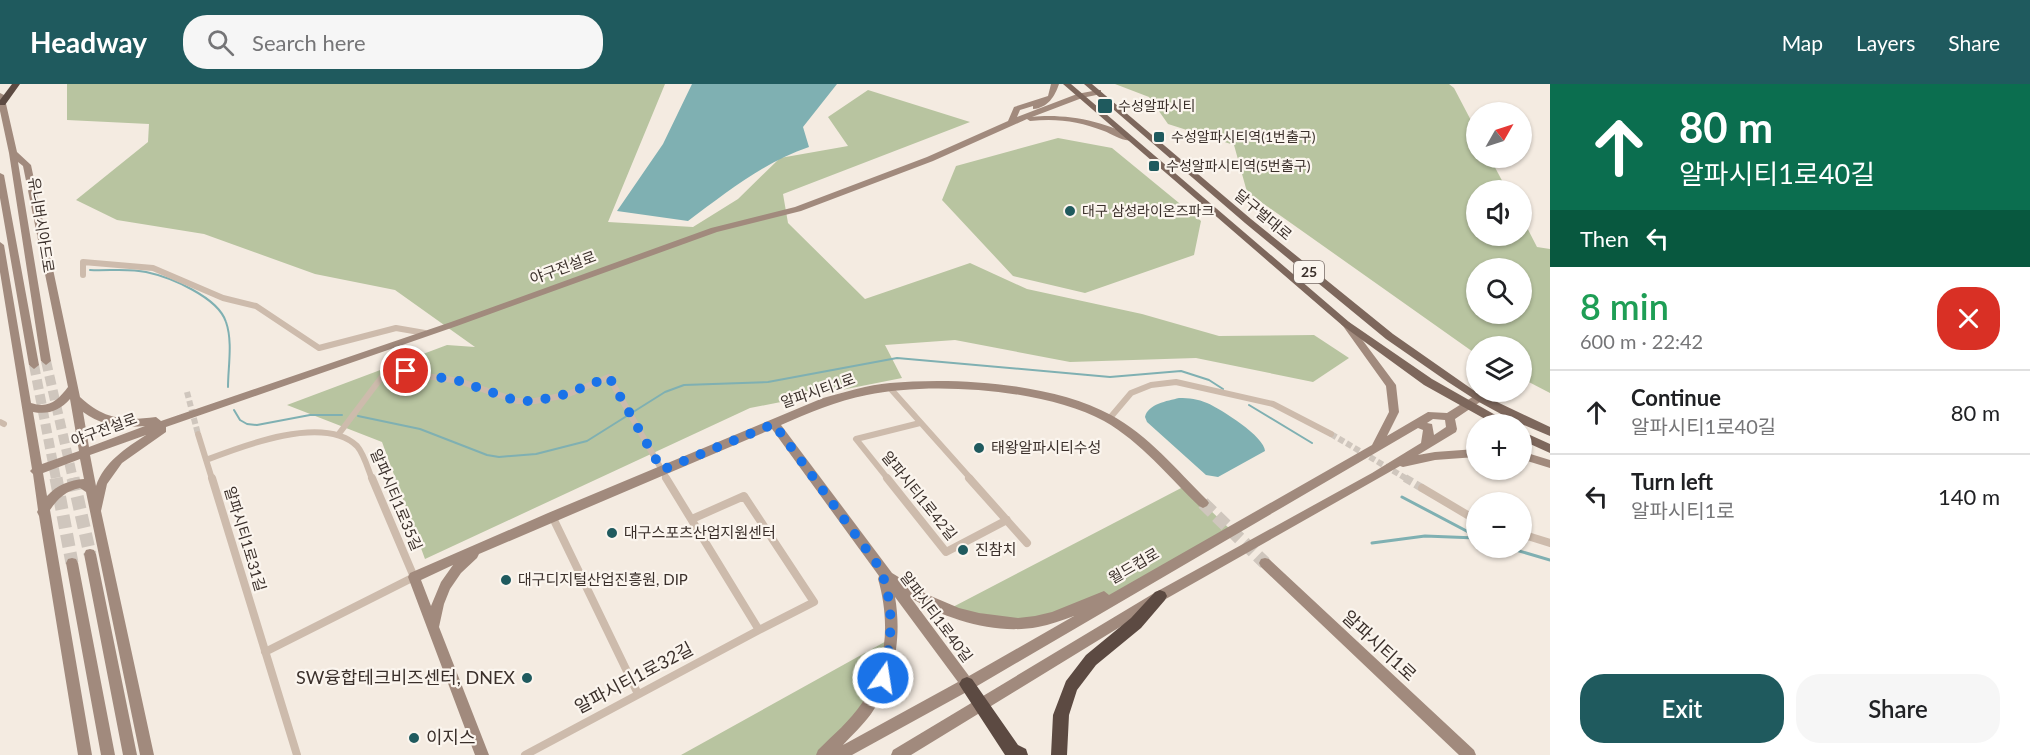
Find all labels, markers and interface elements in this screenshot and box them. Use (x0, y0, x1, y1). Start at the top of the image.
search box (183, 15, 603, 69)
text: Headway (30, 25, 147, 59)
icon: search (204, 26, 237, 59)
text: Search here (252, 29, 366, 56)
text: Map (1782, 30, 1823, 55)
text: Layers (1856, 30, 1915, 55)
text: Share (1948, 30, 2000, 55)
marker: 수성알파시티 (1096, 97, 1114, 115)
place label: 수성알파시티 (1118, 97, 1195, 114)
north arrow (1466, 102, 1532, 168)
map controls (1466, 102, 1532, 558)
text: 80 m (1679, 102, 1773, 152)
icon: ahead (1580, 108, 1658, 186)
place label: 수성알파시티역(1번출구) (1171, 128, 1316, 145)
marker: 수성알파시티역(1번출구) (1152, 130, 1166, 144)
place label: 수성알파시티역(5번출구) (1166, 157, 1311, 174)
text: 알파시티1로40길 (1679, 157, 1875, 190)
marker: 수성알파시티역(5번출구) (1147, 159, 1161, 173)
street label: 유니버시아드로 (26, 176, 58, 274)
button: sound (1466, 180, 1532, 246)
street label: 달구벌대로 (1231, 185, 1296, 243)
place label: 대구 삼성라이온즈파크 (1082, 202, 1215, 219)
marker: 대구 삼성라이온즈파크 (1063, 204, 1077, 218)
icon: left (1641, 222, 1674, 255)
text: Then (1580, 225, 1629, 252)
street label: 야구전설로 (527, 247, 598, 287)
button: search (1466, 258, 1532, 324)
road number: 25 (1294, 261, 1324, 283)
text: 8 min (1580, 284, 1669, 328)
button: close (1937, 287, 2000, 350)
text: 600 m · 22:42 (1580, 329, 1703, 353)
button: layers (1466, 336, 1532, 402)
pin (380, 345, 431, 396)
icon: arrive (389, 354, 422, 387)
street label: 알파시티1로 (778, 369, 857, 411)
text: Continue (1631, 384, 1721, 411)
icon: ahead (1580, 396, 1613, 429)
text: 80 m (1951, 399, 2000, 426)
street label: 야구전설로 (68, 409, 139, 449)
button: + (1466, 414, 1532, 480)
text: 알파시티1로40길 (1631, 414, 1776, 438)
place label: 태왕알파시티수성 (991, 438, 1101, 456)
marker: 태왕알파시티수성 (972, 441, 986, 455)
street label: 알파시티1로35길 (367, 446, 426, 553)
street label: 알파시티1로42길 (879, 447, 961, 543)
text: Turn left (1631, 468, 1713, 495)
icon: left (1580, 480, 1613, 513)
text: 140 m (1938, 483, 2000, 510)
street label: 알파시티1로31길 (221, 484, 270, 593)
button: − (1466, 492, 1532, 558)
text: 알파시티1로 (1631, 498, 1735, 522)
place label: 대구스포츠산업지원센터 (624, 523, 776, 541)
marker: 대구스포츠산업지원센터 (605, 526, 619, 540)
place label: 진참치 (975, 540, 1016, 558)
marker: 진참치 (956, 543, 970, 557)
street label: 월드컵로 (1105, 544, 1162, 587)
street label: 알파시티1로40길 (897, 567, 977, 665)
place label: 대구디지털산업진흥원, DIP (518, 570, 688, 588)
marker: 대구디지털산업진흥원, DIP (499, 573, 513, 587)
street label: 알파시티1로 (1338, 605, 1421, 685)
street label: 알파시티1로32길 (571, 637, 696, 718)
position arrow (851, 646, 915, 710)
place label: SW융합테크비즈센터, DNEX (296, 666, 515, 688)
marker: SW융합테크비즈센터, DNEX (520, 671, 534, 685)
button: Exit (1580, 674, 1784, 743)
button: Share (1796, 674, 2000, 743)
place label: 이지스 (426, 726, 476, 748)
marker: 이지스 (407, 731, 421, 745)

